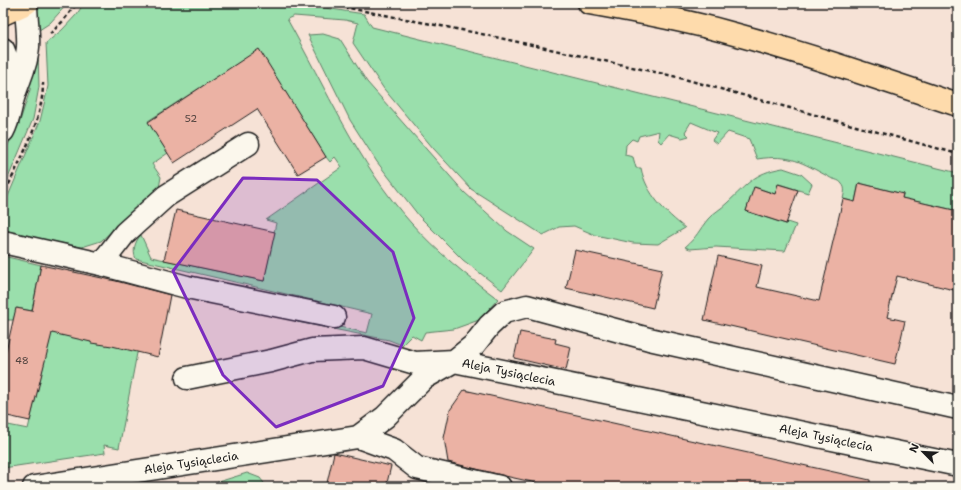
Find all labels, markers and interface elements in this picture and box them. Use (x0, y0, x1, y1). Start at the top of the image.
house number: 52 (185, 112, 197, 125)
house number: 48 (15, 354, 29, 367)
street label: Aleja Tysiąclecia (460, 355, 558, 390)
street label: Aleja Tysiąclecia (778, 420, 875, 455)
north arrow (903, 432, 943, 472)
text: N (906, 441, 923, 455)
street label: Aleja Tysiąclecia (143, 447, 240, 478)

